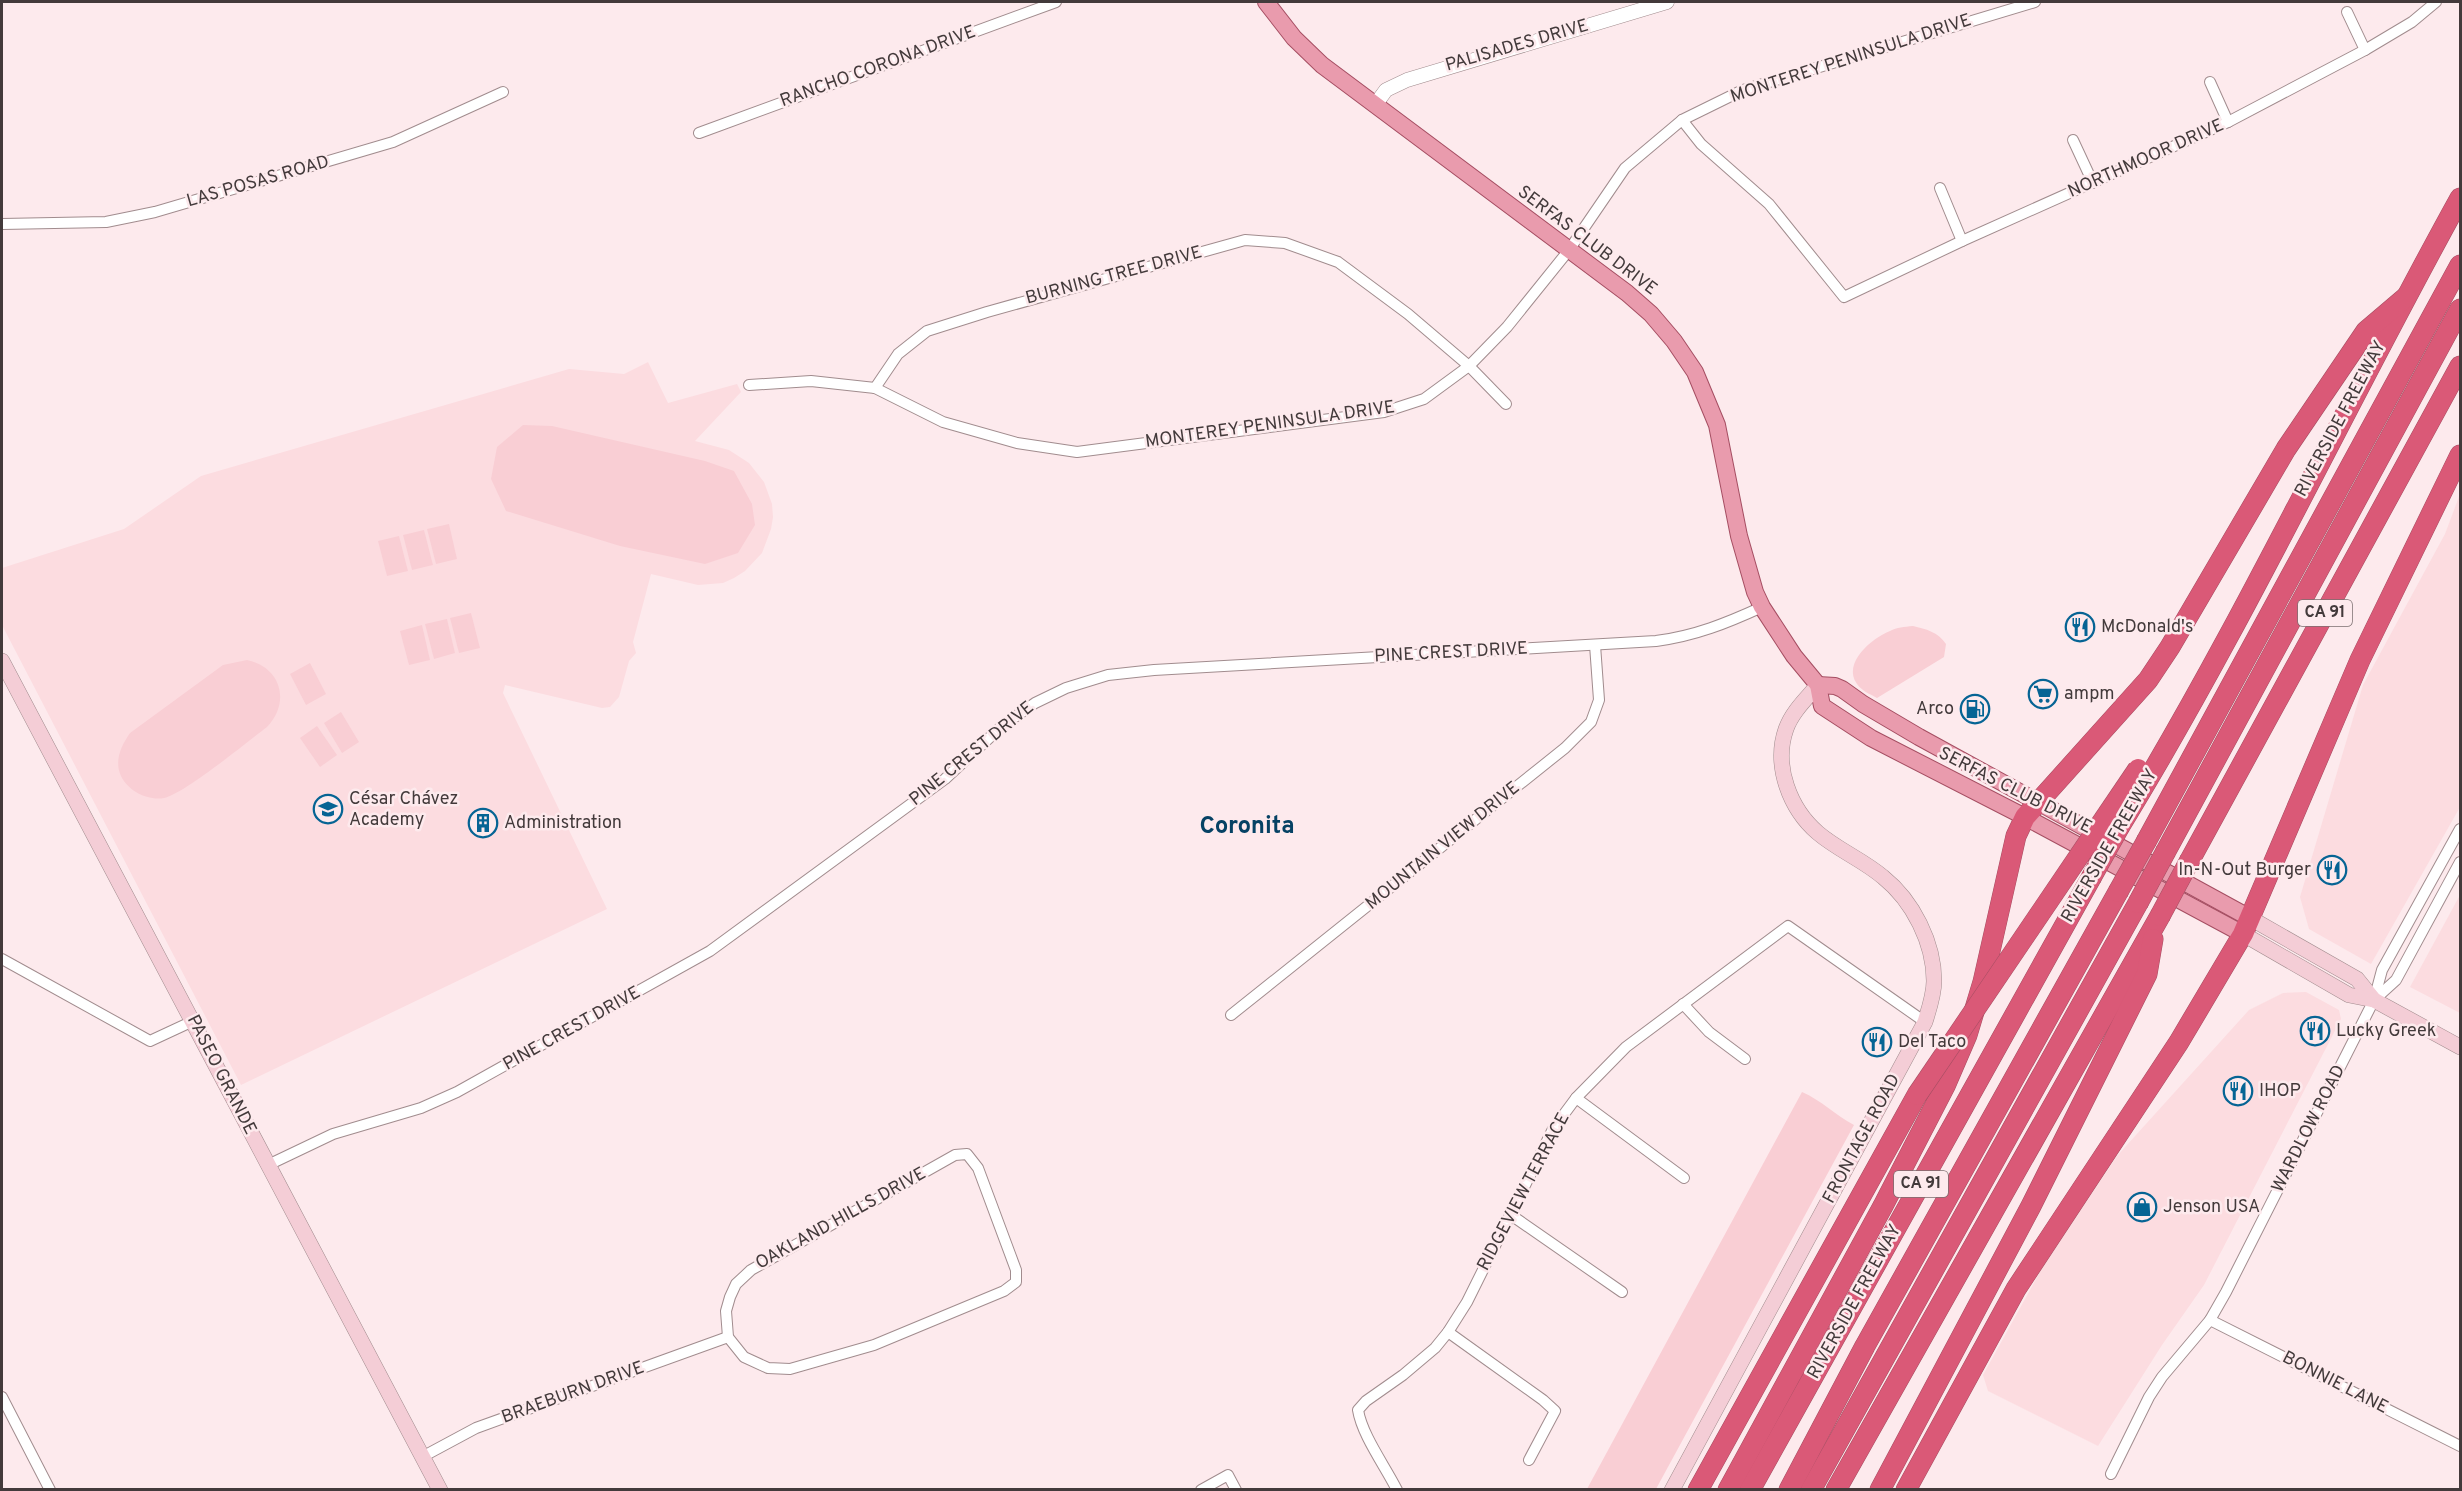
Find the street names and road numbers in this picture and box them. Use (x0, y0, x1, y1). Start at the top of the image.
street label: MONTEREY PENINSULA DRIVE (1728, 9, 1974, 109)
street label: PALISADES DRIVE (1443, 15, 1591, 77)
street label: RANCHO CORONA DRIVE (777, 21, 979, 113)
street label: NORTHMOOR DRIVE (2064, 114, 2228, 204)
street label: LAS POSAS ROAD (184, 151, 332, 213)
street label: SERFAS CLUB DRIVE (1513, 181, 1661, 301)
street label: BURNING TREE DRIVE (1023, 241, 1205, 311)
street label: RIVERSIDE FREEWAY (2290, 337, 2392, 501)
street label: MONTEREY PENINSULA DRIVE (1144, 396, 1396, 454)
road number: CA 91 (2298, 600, 2352, 626)
street label: PINE CREST DRIVE (1374, 637, 1528, 669)
street label: PINE CREST DRIVE (905, 697, 1039, 811)
street label: SERFAS CLUB DRIVE (1934, 742, 2096, 840)
street label: RIVERSIDE FREEWAY (2057, 765, 2163, 927)
street label: MOUNTAIN VIEW DRIVE (1361, 777, 1525, 915)
street label: PINE CREST DRIVE (499, 982, 645, 1076)
street label: PASEO GRANDE (181, 1011, 261, 1139)
street label: WARDLOW ROAD (2267, 1061, 2351, 1197)
street label: FRONTAGE ROAD (1818, 1070, 1906, 1208)
street label: RIDGEVIEW TERRACE (1473, 1109, 1575, 1275)
street label: OAKLAND HILLS DRIVE (752, 1163, 930, 1275)
road number: CA 91 (1894, 1171, 1948, 1197)
street label: RIVERSIDE FREEWAY (1803, 1221, 1907, 1383)
street label: BONNIE LANE (2278, 1346, 2392, 1420)
street label: BRAEBURN DRIVE (499, 1357, 647, 1429)

